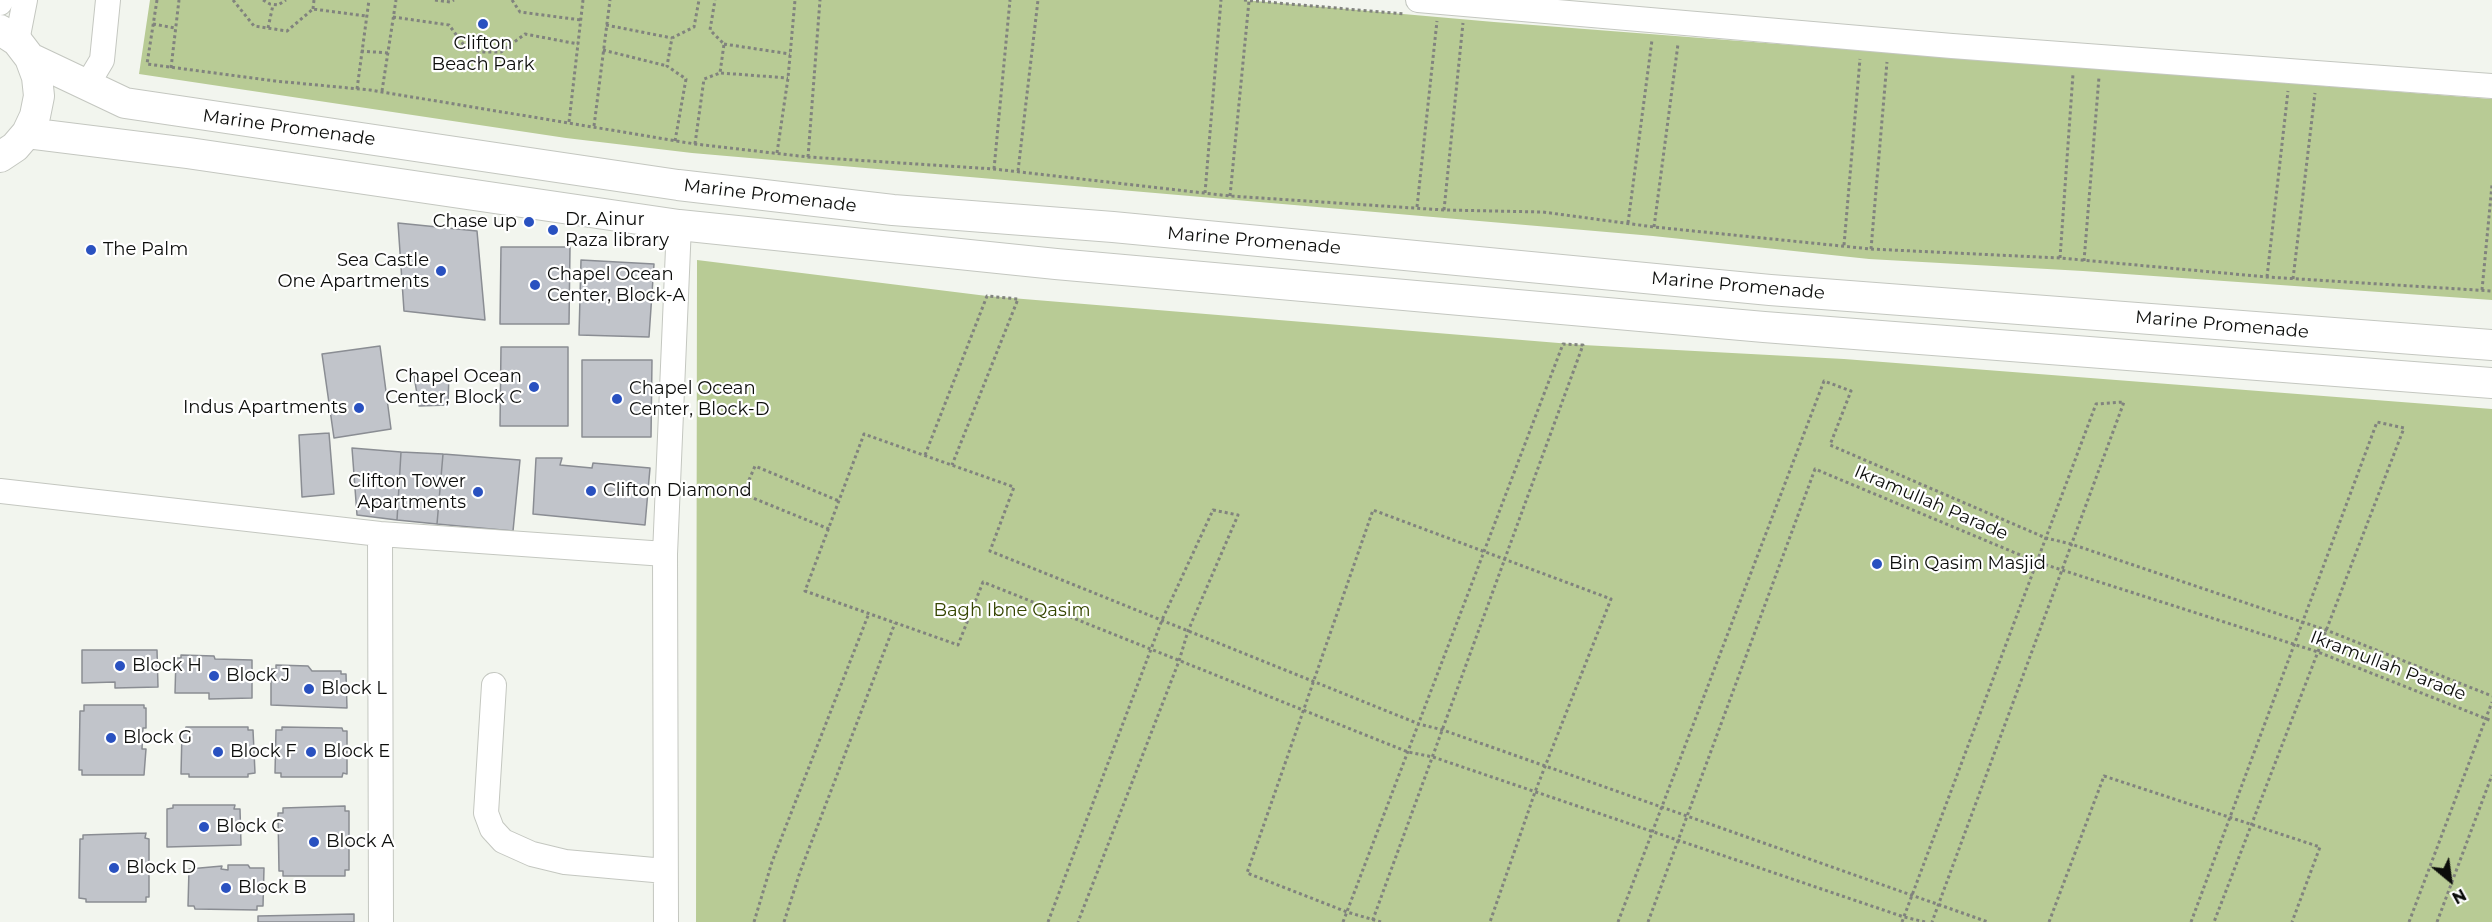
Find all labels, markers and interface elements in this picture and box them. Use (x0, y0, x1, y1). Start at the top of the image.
marker: Clifton Beach Park (476, 17, 490, 31)
place label: Clifton Beach Park (432, 33, 534, 76)
street label: Marine Promenade (201, 105, 377, 151)
street label: Marine Promenade (682, 175, 858, 217)
place label: Dr. Ainur Raza library (565, 209, 669, 252)
place label: Chase up (433, 211, 517, 233)
marker: Chase up (522, 215, 536, 229)
marker: Dr. Ainur Raza library (546, 223, 560, 237)
street label: Marine Promenade (1166, 223, 1342, 259)
place label: The Palm (103, 239, 188, 261)
marker: The Palm (84, 243, 98, 257)
place label: Sea Castle One Apartments (277, 250, 429, 292)
marker: Sea Castle One Apartments (434, 264, 448, 278)
place label: Chapel Ocean Center, Block-A (547, 264, 685, 306)
street label: Marine Promenade (1650, 268, 1826, 304)
marker: Chapel Ocean Center, Block-A (528, 278, 542, 292)
street label: Marine Promenade (2134, 307, 2310, 343)
place label: Chapel Ocean Center, Block C (385, 366, 522, 409)
place label: Chapel Ocean Center, Block-D (629, 378, 770, 420)
marker: Chapel Ocean Center, Block C (527, 380, 541, 394)
marker: Chapel Ocean Center, Block-D (610, 392, 624, 406)
place label: Indus Apartments (183, 397, 347, 419)
marker: Indus Apartments (352, 401, 366, 415)
street label: Ikramullah Parade (1851, 461, 2011, 545)
place label: Clifton Tower Apartments (348, 471, 466, 514)
place label: Clifton Diamond (603, 480, 752, 502)
marker: Clifton Diamond (584, 484, 598, 498)
marker: Clifton Tower Apartments (471, 485, 485, 499)
place label: Bin Qasim Masjid (1889, 553, 2046, 575)
marker: Bin Qasim Masjid (1870, 557, 1884, 571)
park label: Bagh Ibne Qasim (933, 600, 1091, 622)
street label: Ikramullah Parade (2307, 626, 2469, 706)
place label: Block H (132, 655, 202, 677)
marker: Block H (113, 659, 127, 673)
place label: Block J (226, 665, 290, 687)
marker: Block J (207, 669, 221, 683)
place label: Block L (321, 678, 387, 700)
marker: Block L (302, 682, 316, 696)
place label: Block G (123, 727, 192, 749)
marker: Block G (104, 731, 118, 745)
place label: Block F (230, 741, 297, 763)
place label: Block E (323, 741, 390, 763)
marker: Block F (211, 745, 225, 759)
marker: Block E (304, 745, 318, 759)
place label: Block C (216, 816, 284, 838)
marker: Block C (197, 820, 211, 834)
place label: Block A (326, 831, 394, 853)
marker: Block A (307, 835, 321, 849)
north arrow (2420, 850, 2480, 910)
place label: Block D (126, 857, 196, 879)
marker: Block D (107, 861, 121, 875)
place label: Block B (238, 877, 307, 899)
marker: Block B (219, 881, 233, 895)
text: N (2449, 885, 2469, 908)

